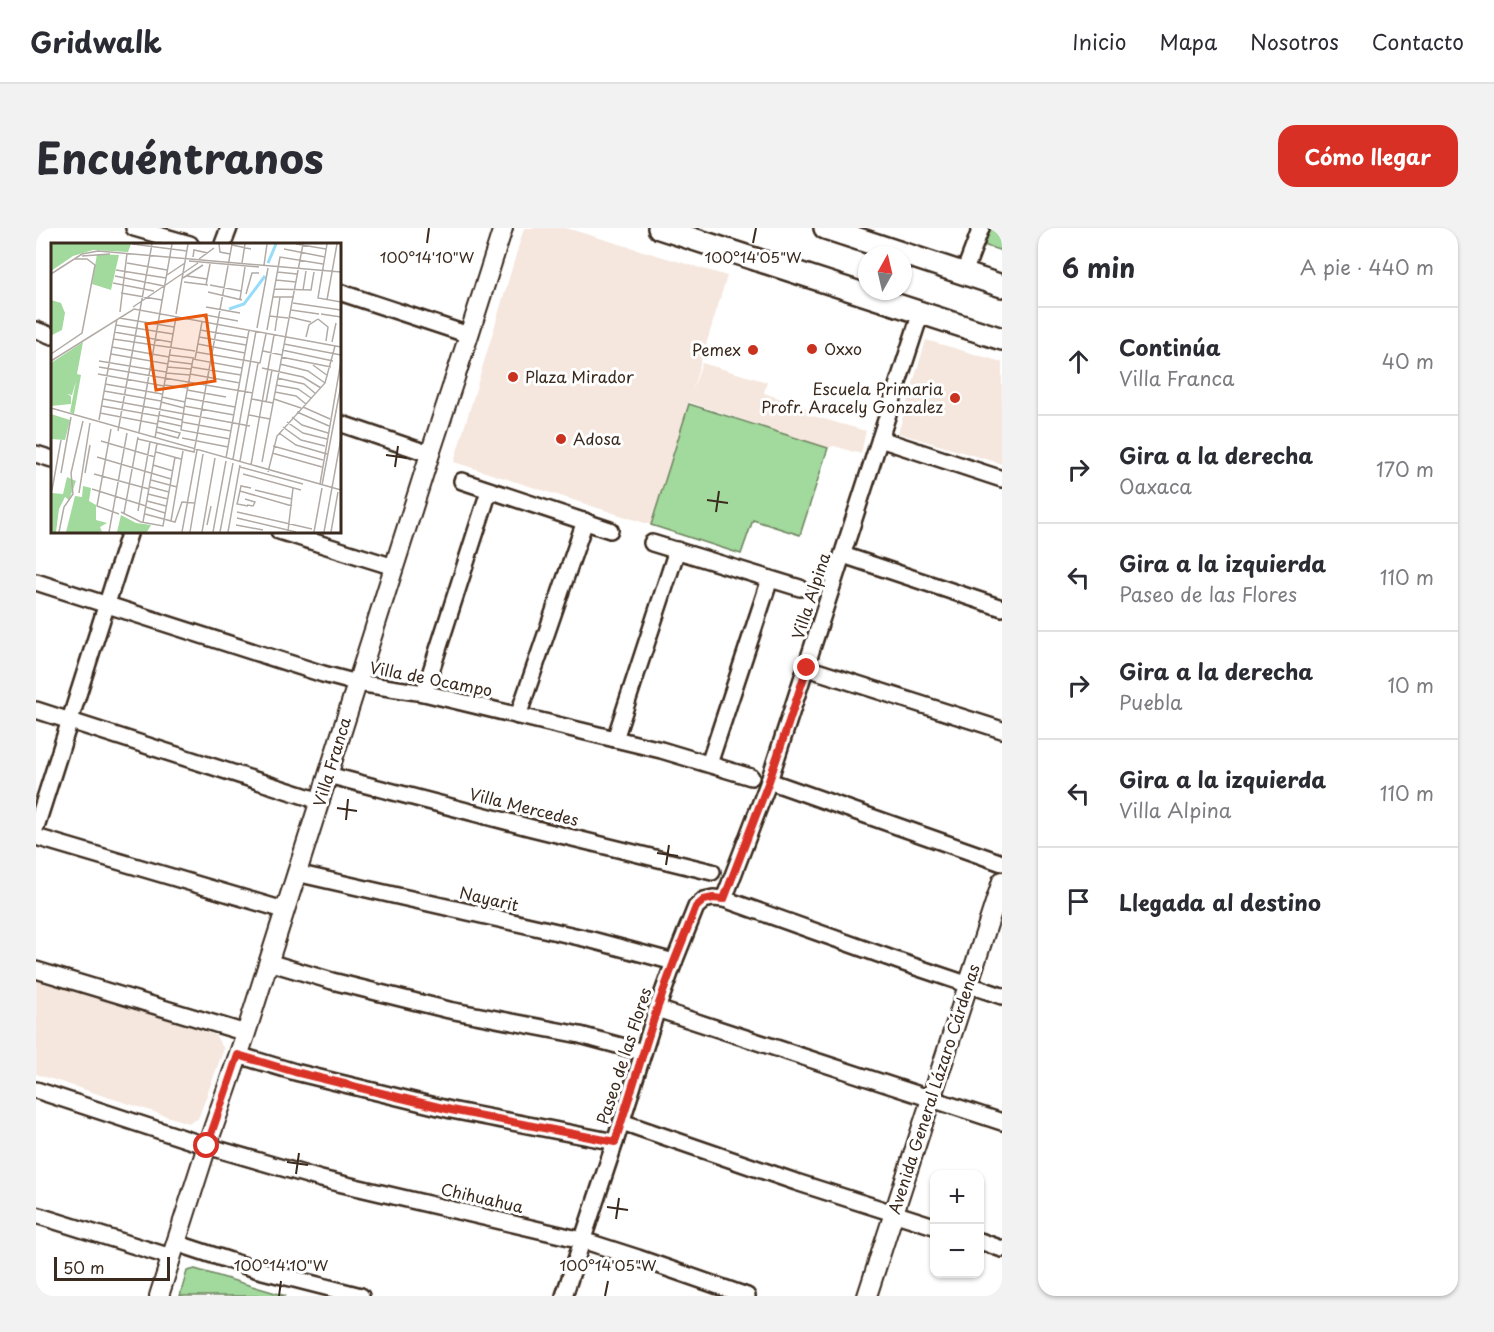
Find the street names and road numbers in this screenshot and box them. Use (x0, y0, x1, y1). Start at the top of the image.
street label: Villa Alpina (785, 549, 835, 642)
street label: Villa de Ocampo (368, 654, 495, 702)
street label: Villa Franca (306, 714, 356, 809)
street label: Villa Mercedes (467, 781, 581, 831)
street label: Nayarit (457, 880, 522, 917)
street label: Avenida General Lázaro Cárdenas (881, 961, 985, 1217)
street label: Paseo de las Flores (590, 984, 656, 1127)
street label: Chihuahua (439, 1176, 526, 1218)

